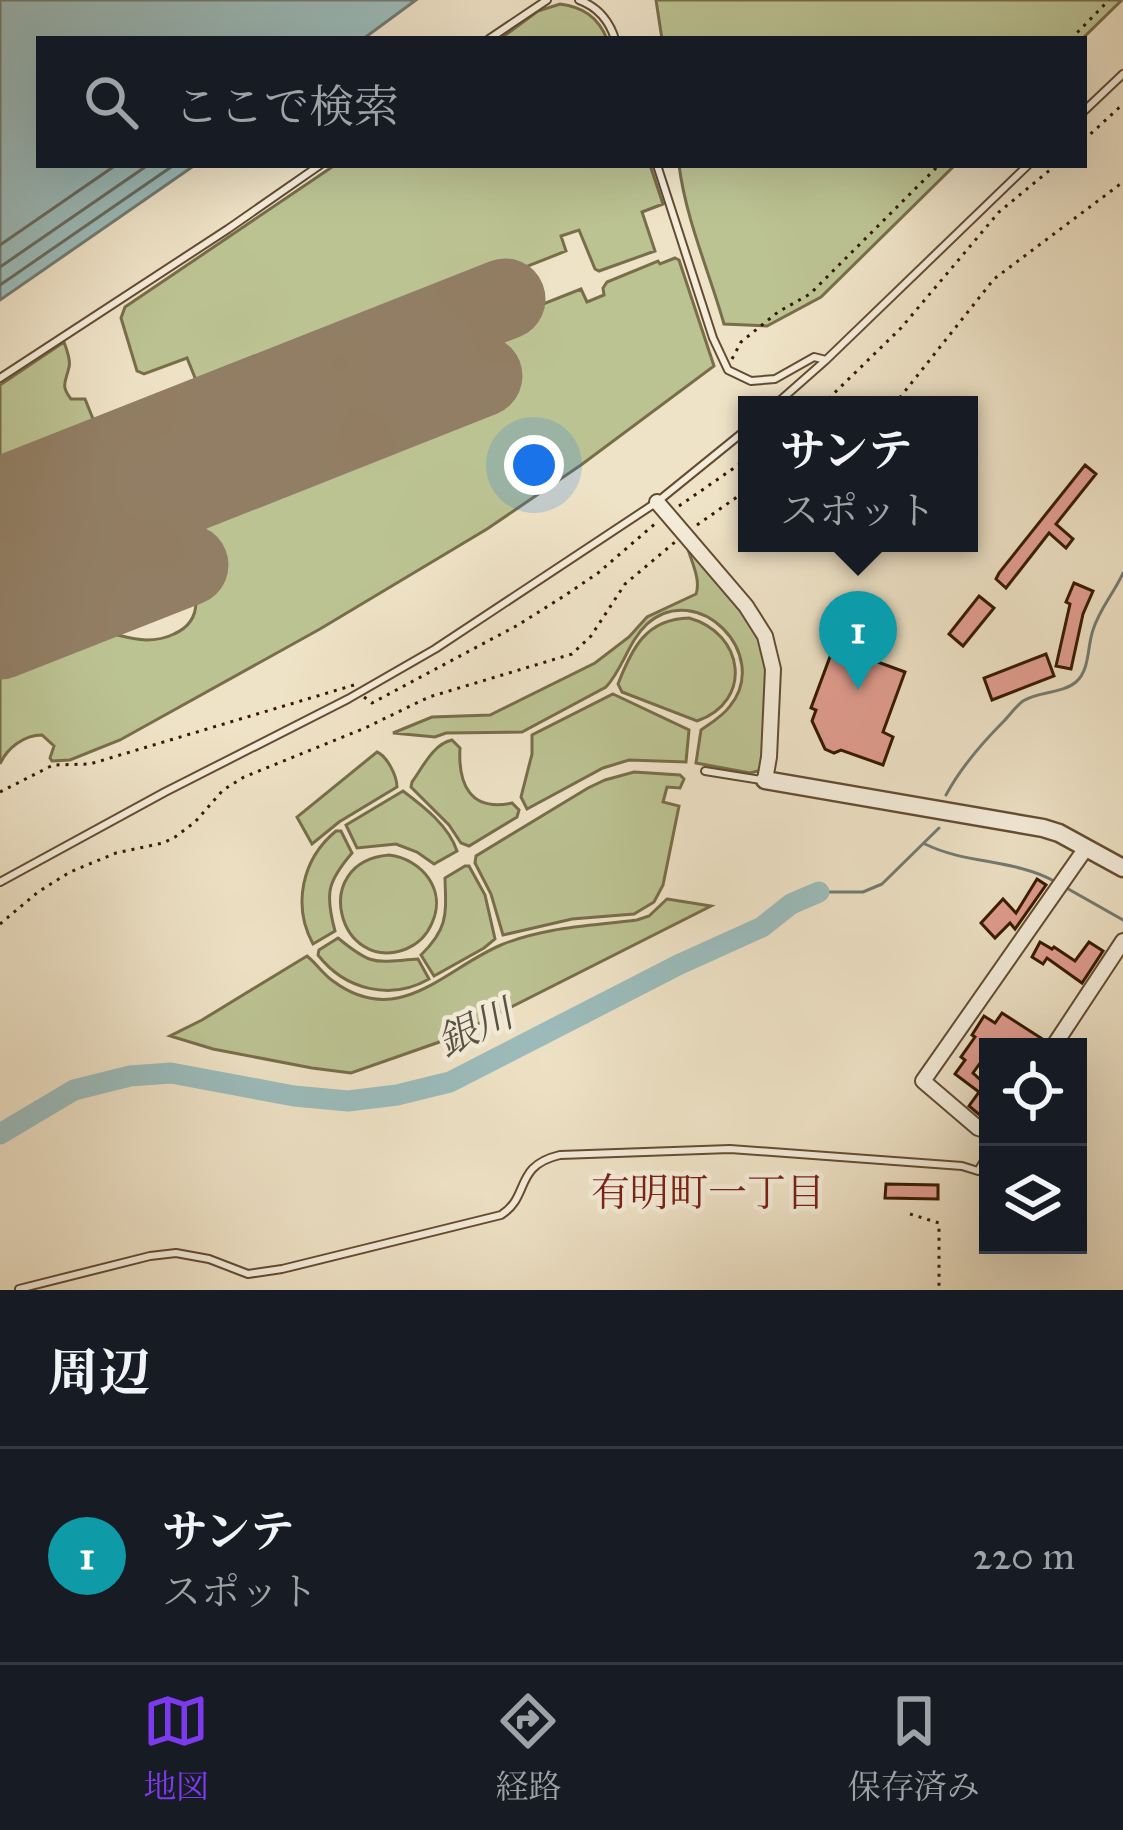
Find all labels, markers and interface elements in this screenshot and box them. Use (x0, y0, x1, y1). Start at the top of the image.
search box (36, 36, 1087, 168)
icon: search (78, 69, 144, 135)
text: ここで検索 (174, 79, 399, 134)
popup (738, 396, 978, 552)
text: サンテ (780, 423, 913, 478)
your location (504, 435, 564, 495)
text: スポット (780, 487, 936, 535)
pin: 1 (819, 591, 897, 690)
water label: 銀川 (430, 988, 524, 1066)
map controls (979, 1038, 1087, 1254)
button: locate (979, 1038, 1087, 1146)
button: layers (979, 1146, 1087, 1254)
district label: 有明町一丁目 (591, 1169, 825, 1217)
text: 周辺 (48, 1342, 150, 1404)
text: サンテ (162, 1504, 295, 1559)
text: 1 (79, 1532, 95, 1580)
text: 220 m (973, 1532, 1075, 1580)
text: スポット (162, 1568, 318, 1616)
tab: 地図 (143, 1688, 209, 1807)
tab: 経路 (495, 1688, 561, 1807)
tab: 保存済み (848, 1688, 980, 1807)

